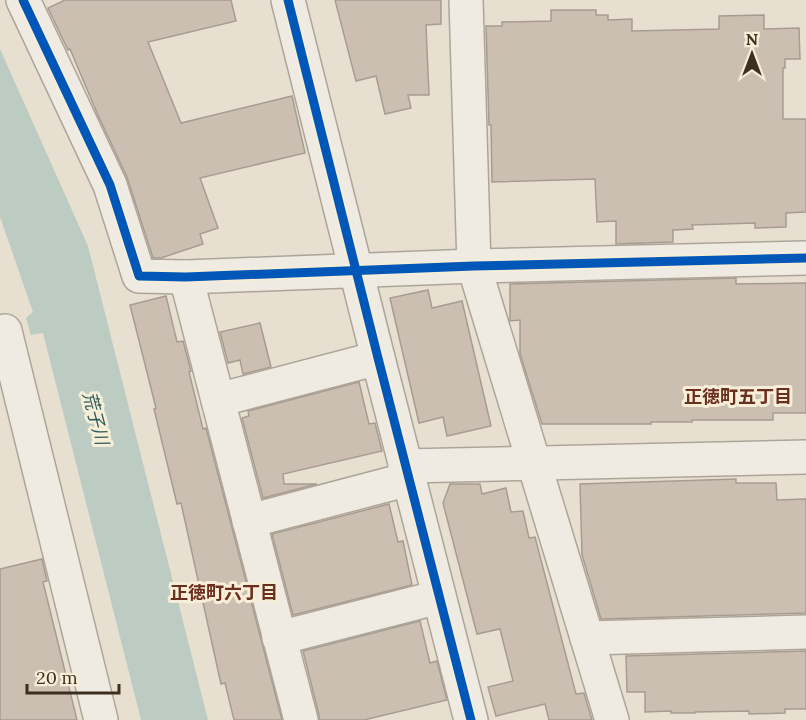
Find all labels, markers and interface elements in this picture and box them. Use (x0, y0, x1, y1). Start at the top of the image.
north arrow (722, 24, 782, 84)
text: N (746, 29, 758, 49)
district label: 正徳町五丁目 (684, 385, 792, 408)
water label: 荒子川 (78, 389, 115, 449)
district label: 正徳町六丁目 (170, 581, 278, 604)
scale bar (27, 657, 118, 695)
text: 20 m (36, 666, 78, 689)

